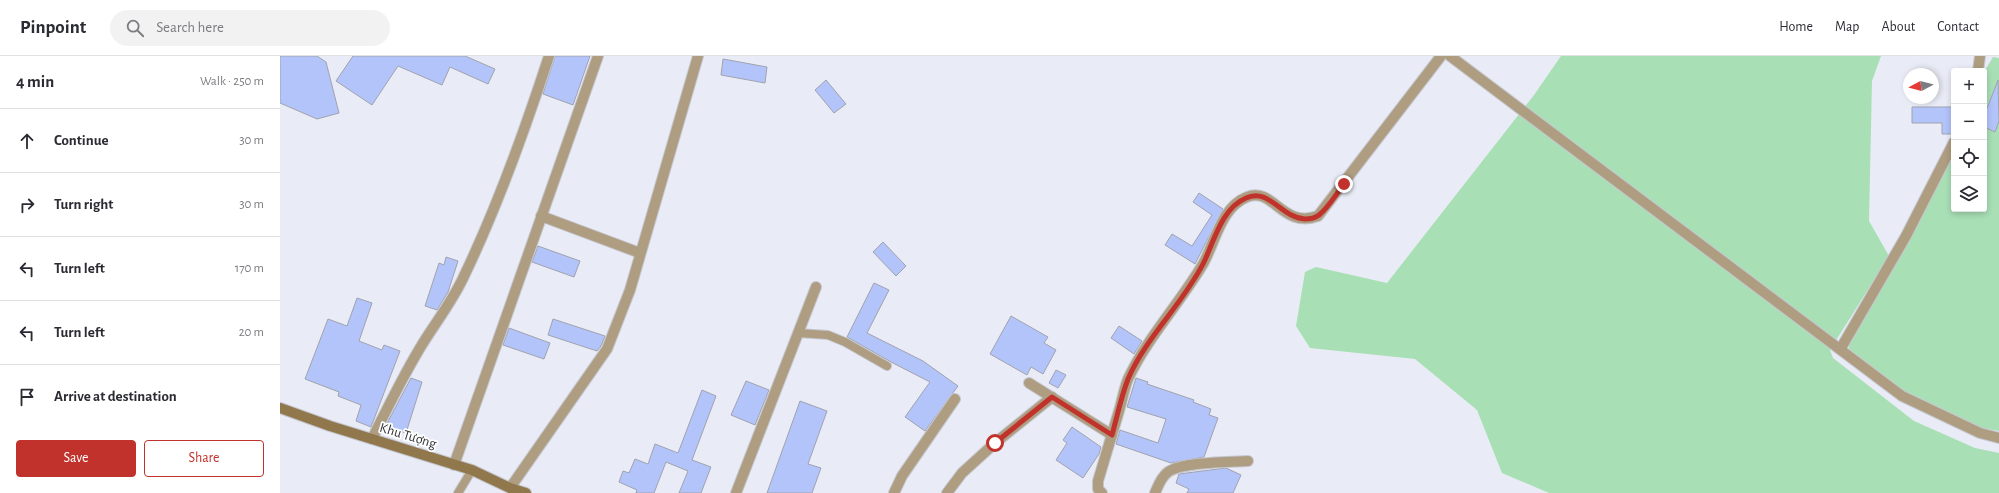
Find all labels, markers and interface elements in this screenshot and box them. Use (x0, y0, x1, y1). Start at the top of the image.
search box (110, 10, 390, 46)
icon: search (124, 17, 146, 39)
text: Pinpoint (20, 18, 86, 37)
text: Search here (156, 20, 224, 35)
text: Home (1779, 20, 1813, 34)
text: Map (1835, 20, 1859, 34)
text: About (1881, 20, 1915, 34)
text: Contact (1937, 20, 1979, 34)
north arrow (1903, 68, 1939, 104)
map controls (1951, 68, 1987, 212)
button: + (1951, 68, 1987, 104)
text: 4 min (16, 73, 54, 90)
text: Walk · 250 m (200, 75, 264, 88)
button: − (1951, 104, 1987, 140)
icon: ahead (16, 130, 38, 152)
text: Continue (54, 133, 109, 148)
text: 30 m (239, 134, 264, 147)
button: locate (1951, 140, 1987, 176)
route end (1335, 175, 1353, 193)
button: layers (1951, 176, 1987, 212)
icon: right (16, 194, 38, 216)
text: Turn right (54, 197, 113, 212)
text: 30 m (239, 198, 264, 211)
icon: left (16, 258, 38, 280)
text: Turn left (54, 261, 105, 276)
text: 170 m (235, 262, 264, 275)
icon: left (16, 322, 38, 344)
text: Turn left (54, 325, 105, 340)
text: 20 m (239, 326, 264, 339)
icon: arrive (16, 386, 38, 408)
text: Arrive at destination (54, 389, 177, 404)
street label: Khu Tượng (378, 421, 438, 451)
route start (986, 434, 1004, 452)
button: Save (16, 440, 136, 477)
button: Share (144, 440, 264, 477)

